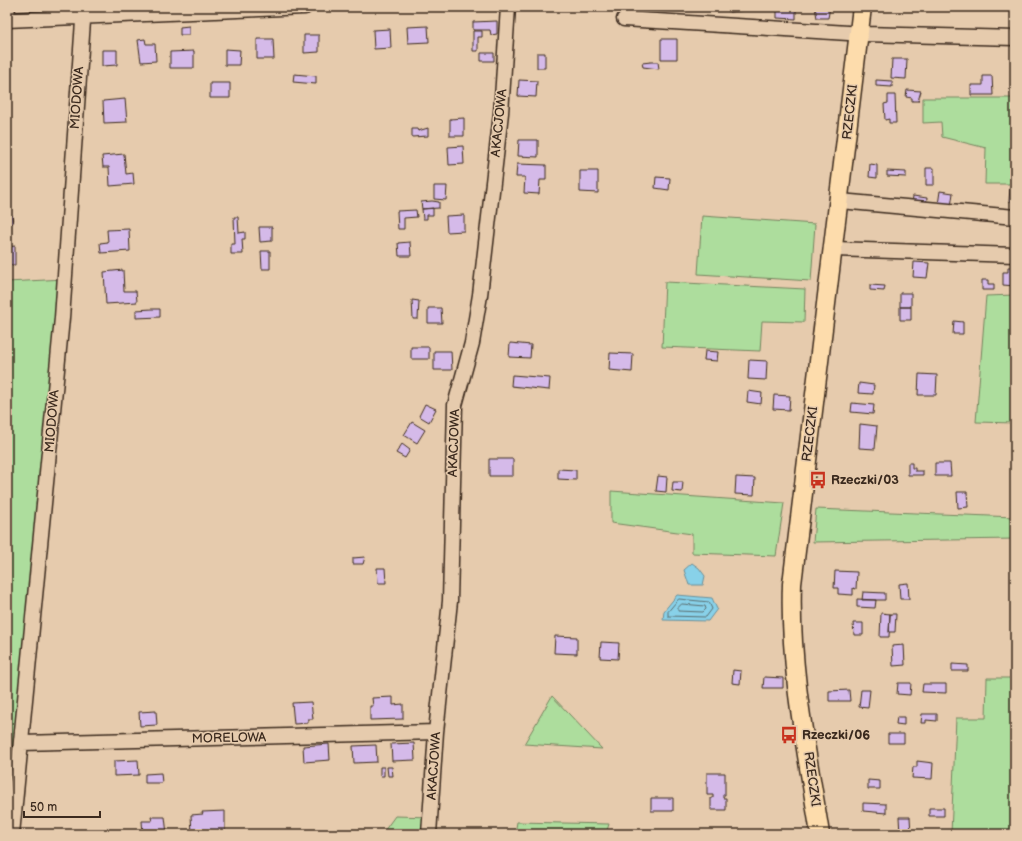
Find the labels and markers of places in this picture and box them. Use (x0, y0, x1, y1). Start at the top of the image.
bus stop icon: Rzeczki/03 (808, 470, 828, 490)
place label: Rzeczki/03 (831, 472, 899, 488)
bus stop icon: Rzeczki/06 (779, 725, 799, 745)
place label: Rzeczki/06 (802, 727, 870, 743)

